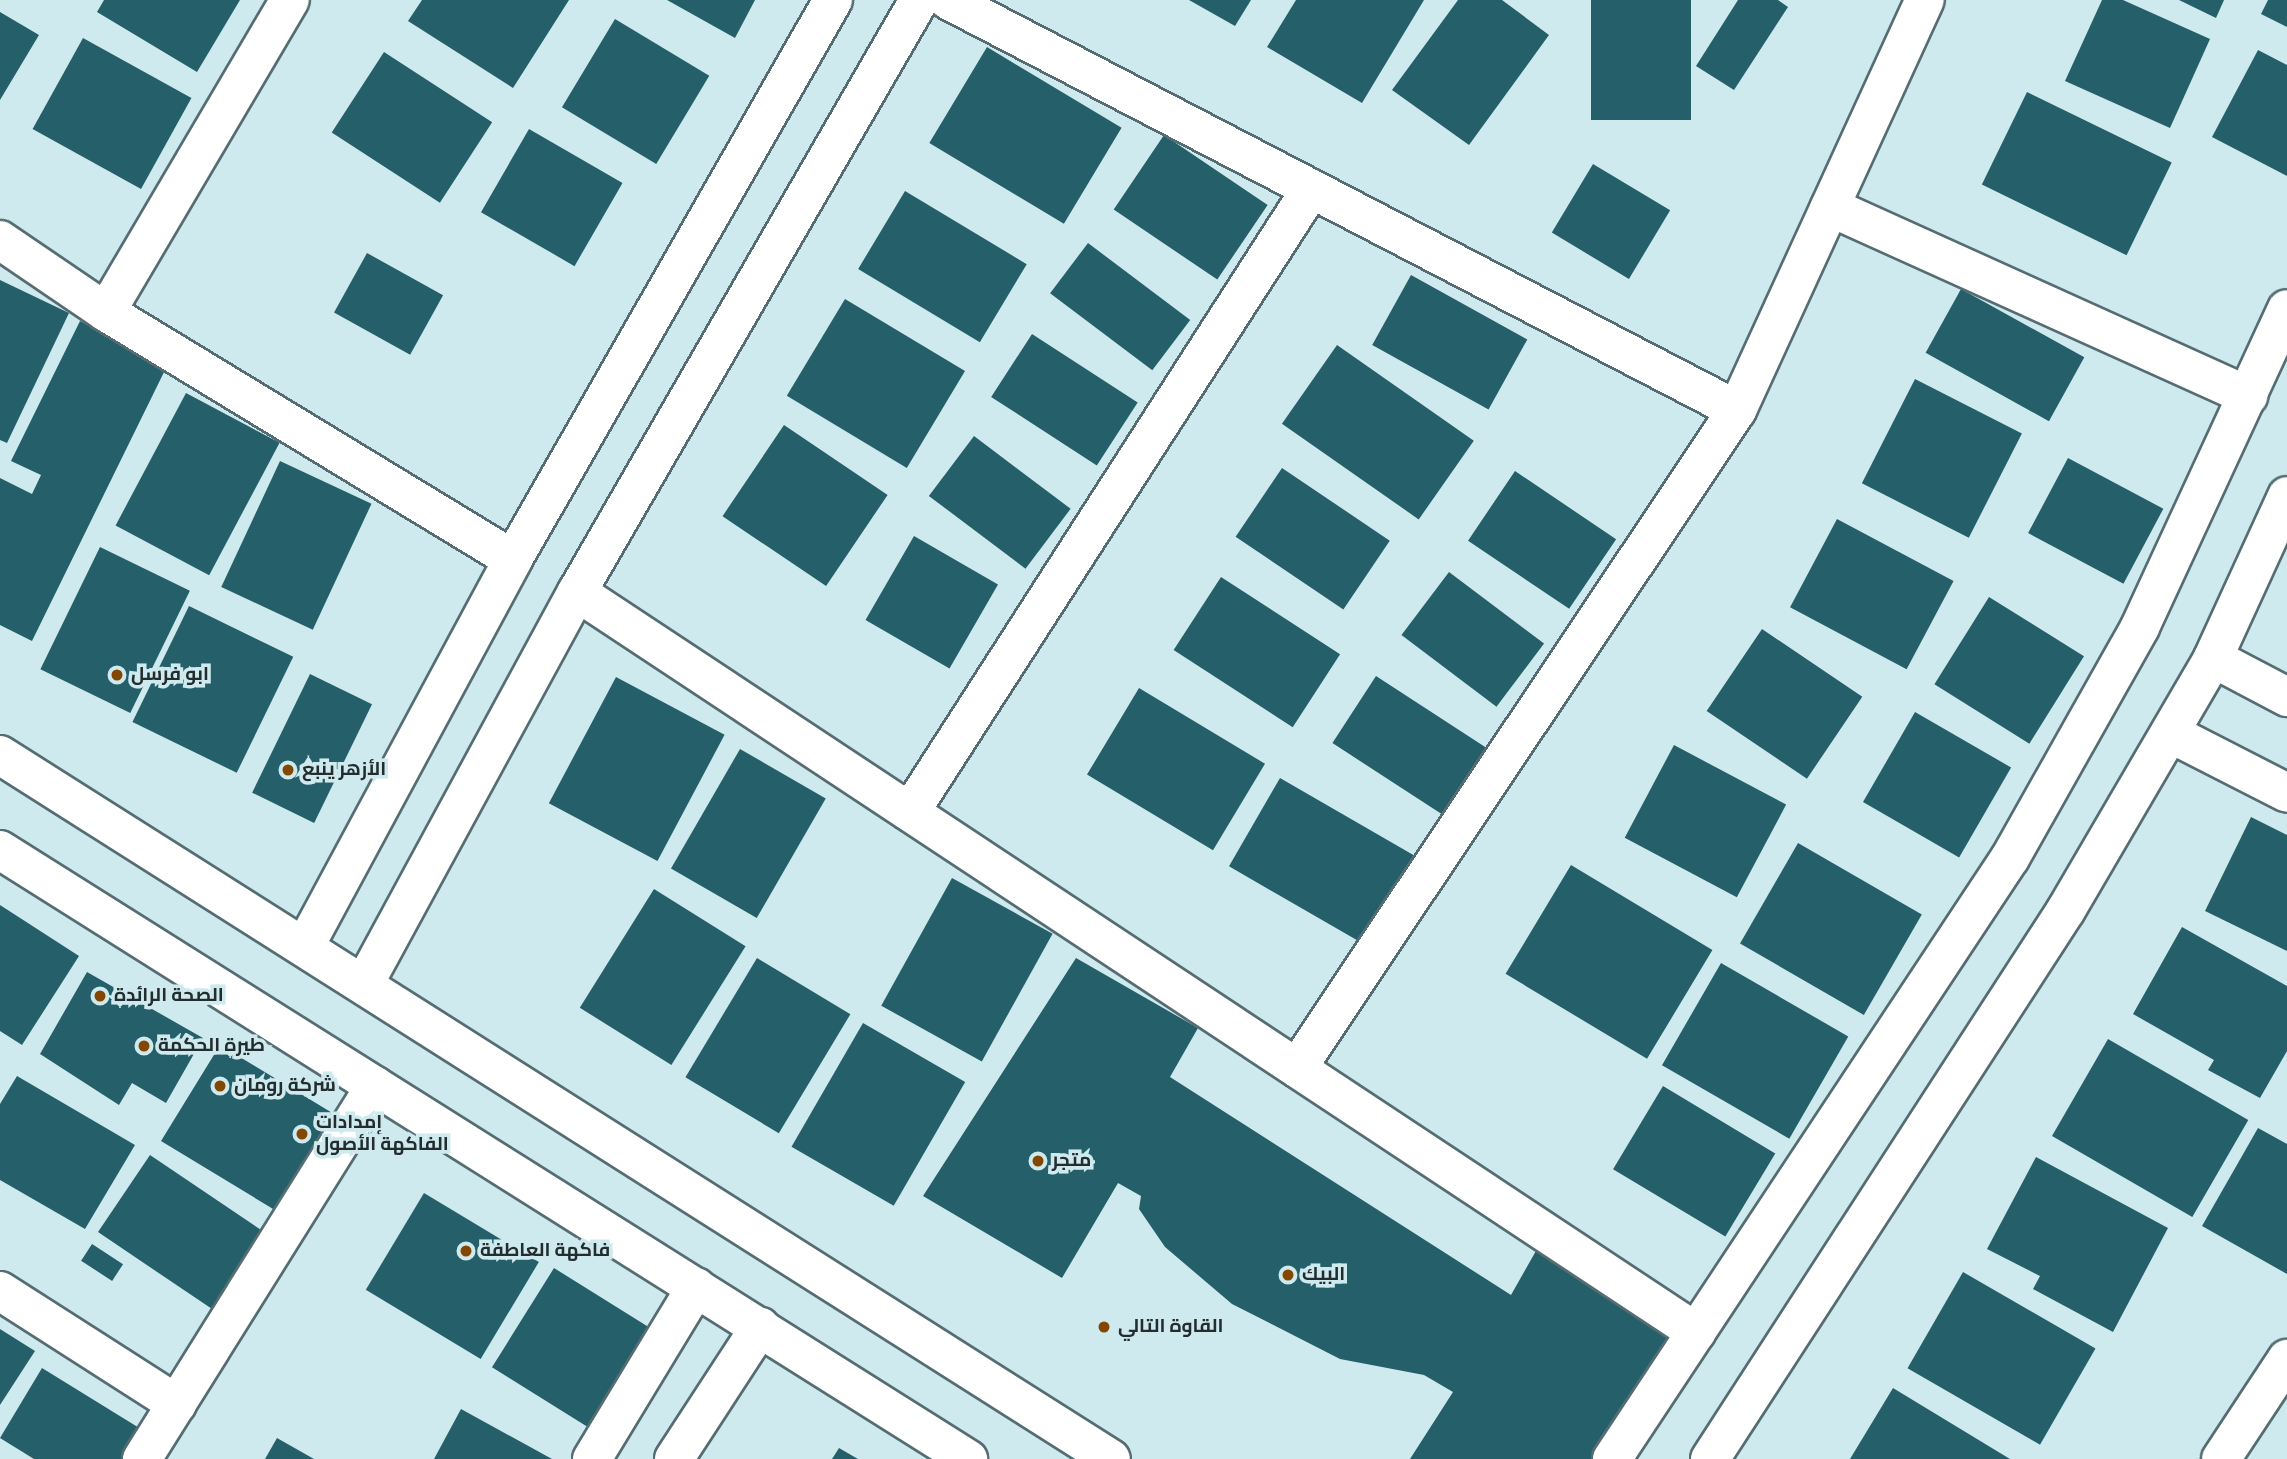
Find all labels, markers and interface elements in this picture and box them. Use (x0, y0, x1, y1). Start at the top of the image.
place label: ابو فرسل (131, 664, 209, 686)
marker: ابو فرسل (109, 667, 125, 683)
place label: الأزهر ينبع (302, 759, 386, 781)
marker: الأزهر ينبع (280, 762, 296, 778)
place label: الصحة الرائدة (114, 985, 224, 1007)
marker: الصحة الرائدة (92, 988, 108, 1004)
place label: طيرة الحكمة (158, 1035, 265, 1057)
marker: طيرة الحكمة (136, 1038, 152, 1054)
place label: شركة رومان (234, 1075, 336, 1097)
marker: شركة رومان (212, 1078, 228, 1094)
place label: إمدادات الفاكهة الأصول (316, 1112, 449, 1156)
marker: إمدادات الفاكهة الأصول (294, 1126, 310, 1142)
place label: متجر (1052, 1150, 1091, 1172)
marker: متجر (1030, 1153, 1046, 1169)
place label: فاكهة العاطفة (480, 1240, 610, 1262)
marker: فاكهة العاطفة (458, 1243, 474, 1259)
place label: البيك (1302, 1264, 1345, 1286)
marker: البيك (1280, 1267, 1296, 1283)
place label: القاوة التالي (1118, 1316, 1224, 1338)
marker: القاوة التالي (1096, 1319, 1112, 1335)

